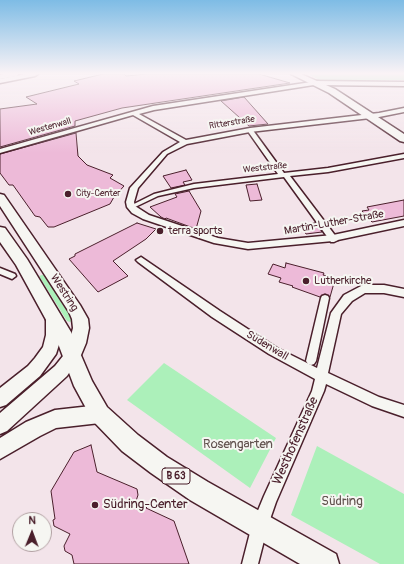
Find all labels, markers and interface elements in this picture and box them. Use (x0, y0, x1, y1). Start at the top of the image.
street label: Ritterstraße (208, 114, 256, 132)
street label: Westenwall (28, 116, 72, 138)
street label: Weststraße (242, 160, 288, 176)
marker: City-Center (63, 189, 73, 199)
place label: City-Center (76, 189, 121, 199)
street label: Martin-Luther-Straße (283, 208, 385, 238)
place label: terra sports (168, 224, 223, 238)
marker: terra sports (155, 226, 165, 236)
street label: Westring (47, 272, 81, 314)
place label: Lutherkirche (314, 274, 371, 288)
marker: Lutherkirche (301, 276, 311, 286)
street label: Südenwall (244, 328, 290, 364)
street label: Westhofenstraße (270, 395, 322, 487)
park label: Rosengarten (203, 437, 273, 453)
road number: B 63 (162, 468, 190, 484)
park label: Südring (321, 494, 363, 510)
place label: Südring-Center (103, 497, 188, 513)
marker: Südring-Center (90, 500, 100, 510)
north arrow (12, 512, 52, 552)
text: N (28, 514, 36, 527)

